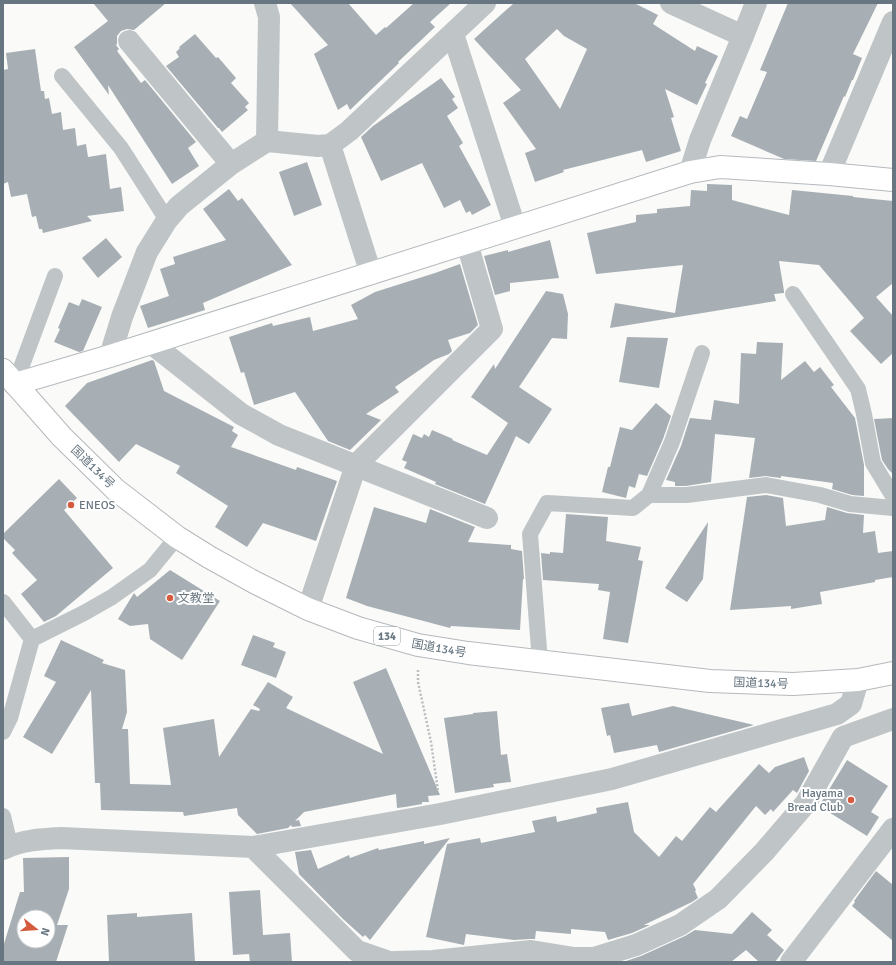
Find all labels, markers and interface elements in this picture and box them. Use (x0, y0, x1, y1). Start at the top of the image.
street label: 国道134号 (67, 443, 118, 492)
place label: ENEOS (79, 498, 116, 513)
marker: ENEOS (66, 500, 76, 510)
place label: 文教堂 (178, 591, 214, 606)
marker: 文教堂 (165, 593, 175, 603)
road number: 134 (374, 627, 400, 645)
street label: 国道134号 (410, 636, 468, 661)
street label: 国道134号 (733, 675, 789, 692)
place label: Hayama Bread Club (787, 786, 843, 815)
marker: Hayama Bread Club (846, 795, 856, 805)
north arrow (16, 909, 56, 949)
text: N (38, 926, 52, 937)

